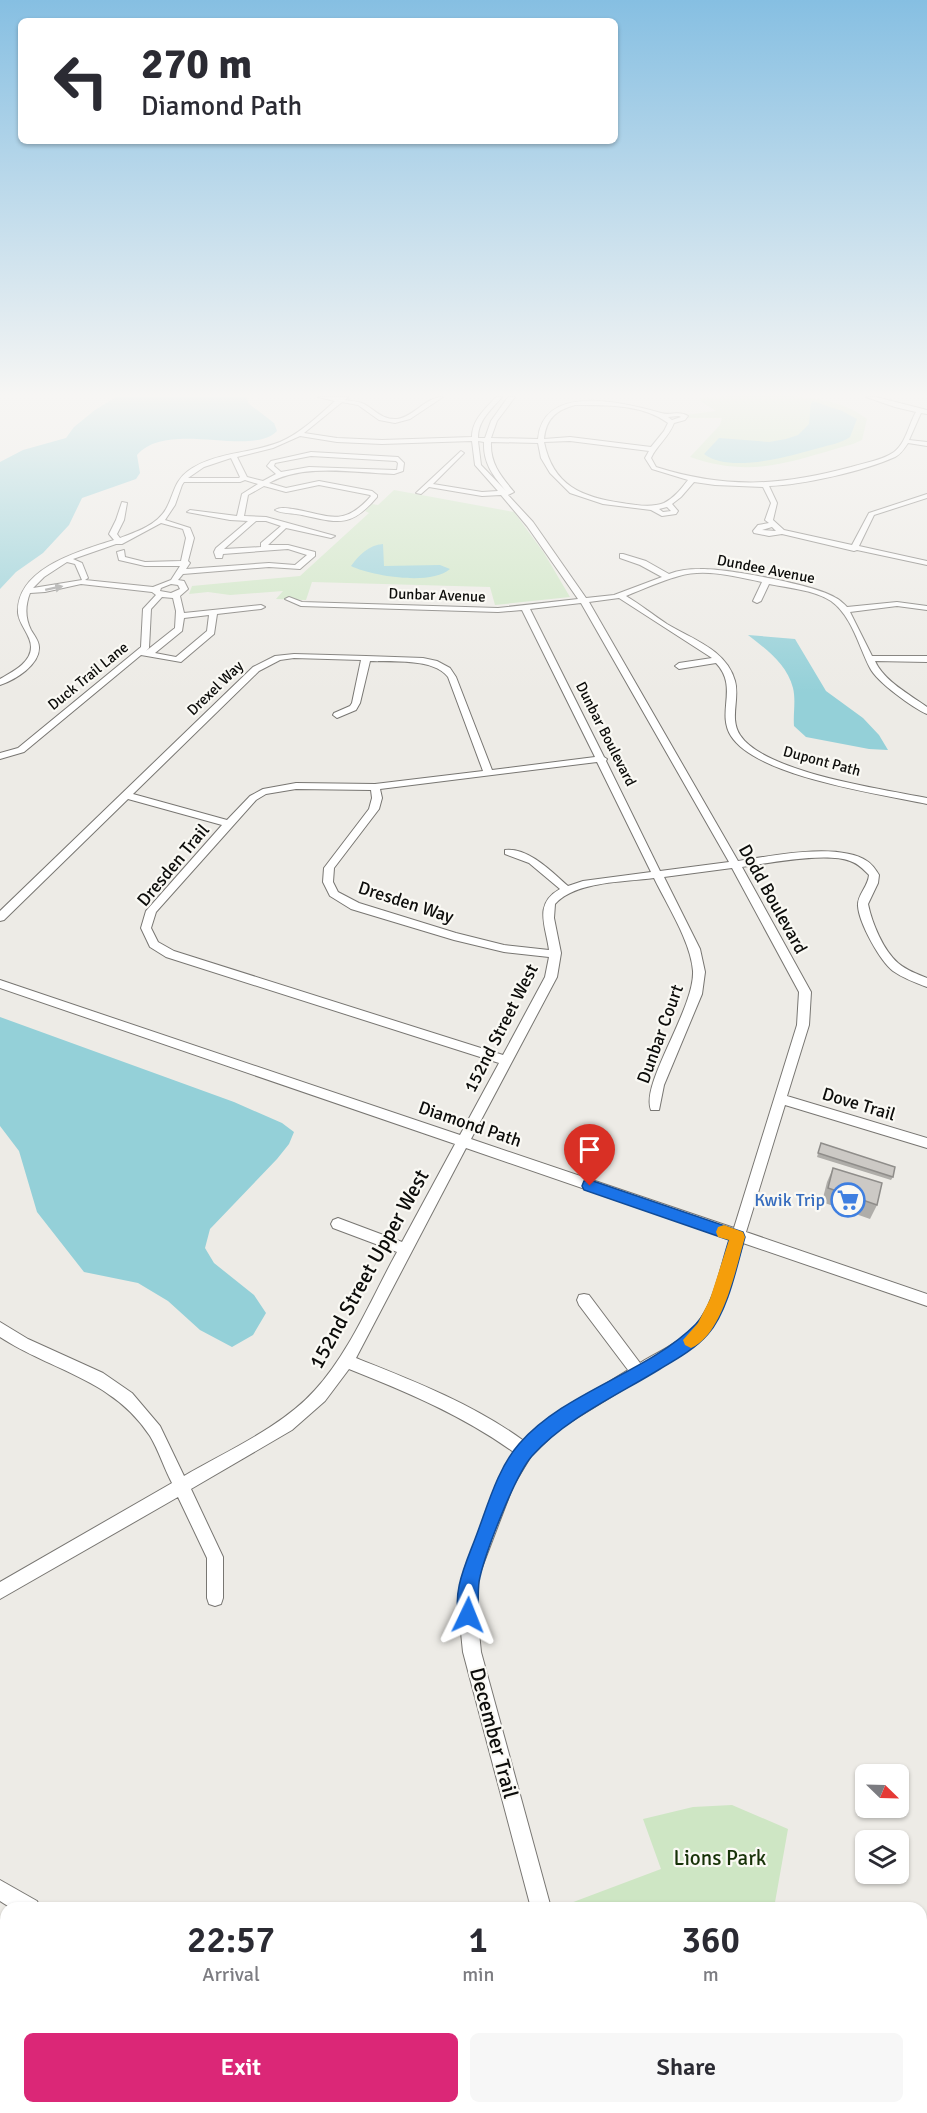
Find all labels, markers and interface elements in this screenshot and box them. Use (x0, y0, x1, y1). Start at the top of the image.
text: 270 m (141, 39, 252, 90)
icon: left (42, 42, 120, 120)
text: Diamond Path (141, 90, 302, 123)
street label: Dundee Avenue (716, 551, 816, 587)
one-way arrow (45, 583, 64, 592)
street label: Dunbar Avenue (388, 584, 486, 606)
street label: Duck Trail Lane (44, 638, 132, 714)
street label: Drexel Way (183, 657, 247, 719)
street label: Dunbar Boulevard (572, 679, 640, 789)
street label: Dupont Path (781, 742, 863, 780)
street label: Dresden Trail (132, 819, 214, 911)
street label: Dodd Boulevard (734, 841, 812, 957)
street label: Dresden Way (355, 876, 457, 928)
street label: 152nd Street West (459, 960, 543, 1096)
street label: Dunbar Court (632, 981, 688, 1087)
street label: Dove Trail (820, 1082, 898, 1126)
street label: Diamond Path (416, 1096, 524, 1152)
pin (564, 1124, 615, 1186)
icon: arrive (573, 1133, 606, 1166)
street label: 152nd Street Upper West (303, 1165, 435, 1373)
supermarket icon: Kwik Trip (830, 1182, 866, 1218)
place label: Kwik Trip (754, 1189, 825, 1211)
position arrow (436, 1583, 500, 1647)
street label: December Trail (464, 1665, 524, 1801)
north arrow (855, 1764, 909, 1818)
map controls (855, 1764, 909, 1884)
button: layers (855, 1830, 909, 1884)
park label: Lions Park (674, 1845, 767, 1871)
text: 22:57 (187, 1918, 275, 1963)
text: 1 (469, 1918, 488, 1963)
text: 360 (682, 1918, 740, 1963)
text: Arrival (202, 1962, 260, 1987)
text: min (462, 1962, 494, 1987)
text: m (703, 1962, 719, 1987)
button: Exit (24, 2033, 458, 2102)
button: Share (470, 2033, 903, 2102)

